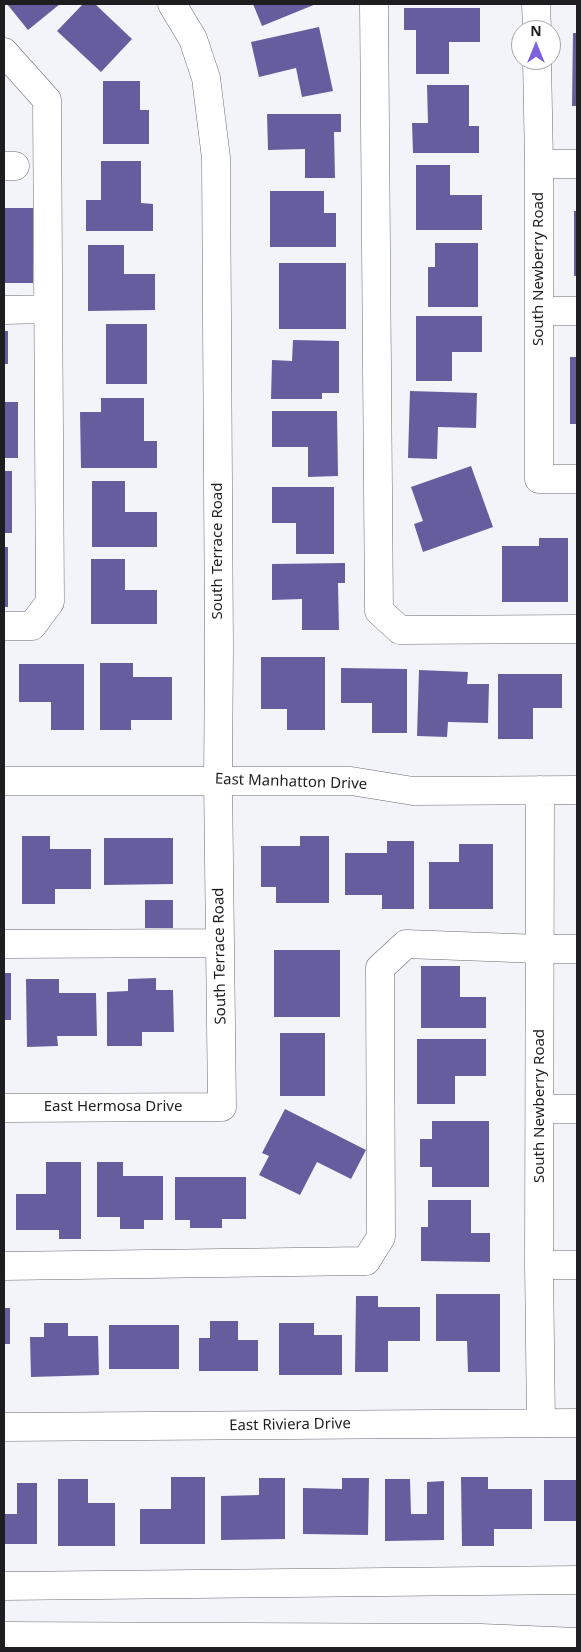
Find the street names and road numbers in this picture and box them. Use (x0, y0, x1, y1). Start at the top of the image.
street label: South Newberry Road (530, 192, 548, 346)
street label: South Terrace Road (209, 482, 227, 620)
street label: East Manhatton Drive (215, 770, 367, 794)
street label: South Terrace Road (210, 887, 230, 1025)
street label: South Newberry Road (531, 1029, 549, 1183)
street label: East Hermosa Drive (44, 1098, 182, 1116)
street label: East Riviera Drive (229, 1415, 351, 1435)

